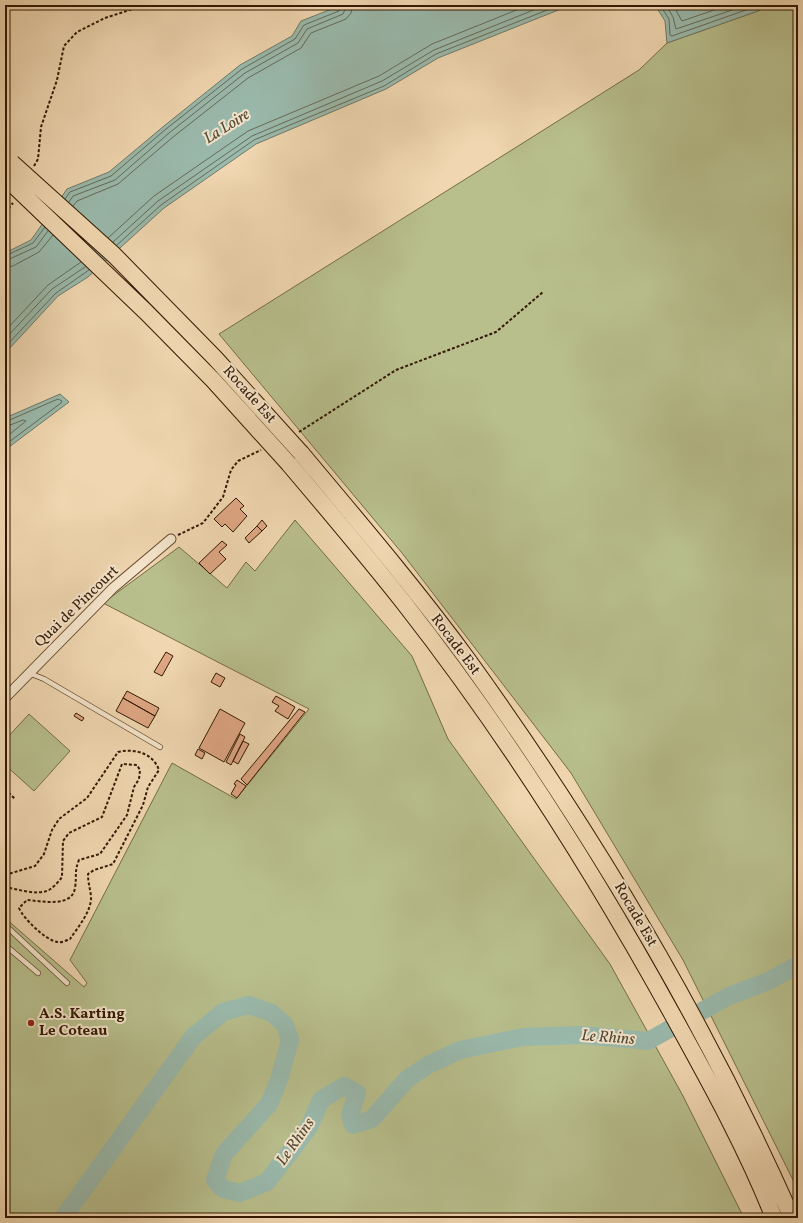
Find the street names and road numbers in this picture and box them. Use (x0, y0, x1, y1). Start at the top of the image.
street label: Rocade Est (217, 361, 281, 429)
street label: Quai de Pincourt (30, 561, 124, 653)
street label: Rocade Est (425, 610, 485, 680)
street label: Rocade Est (608, 879, 662, 951)

